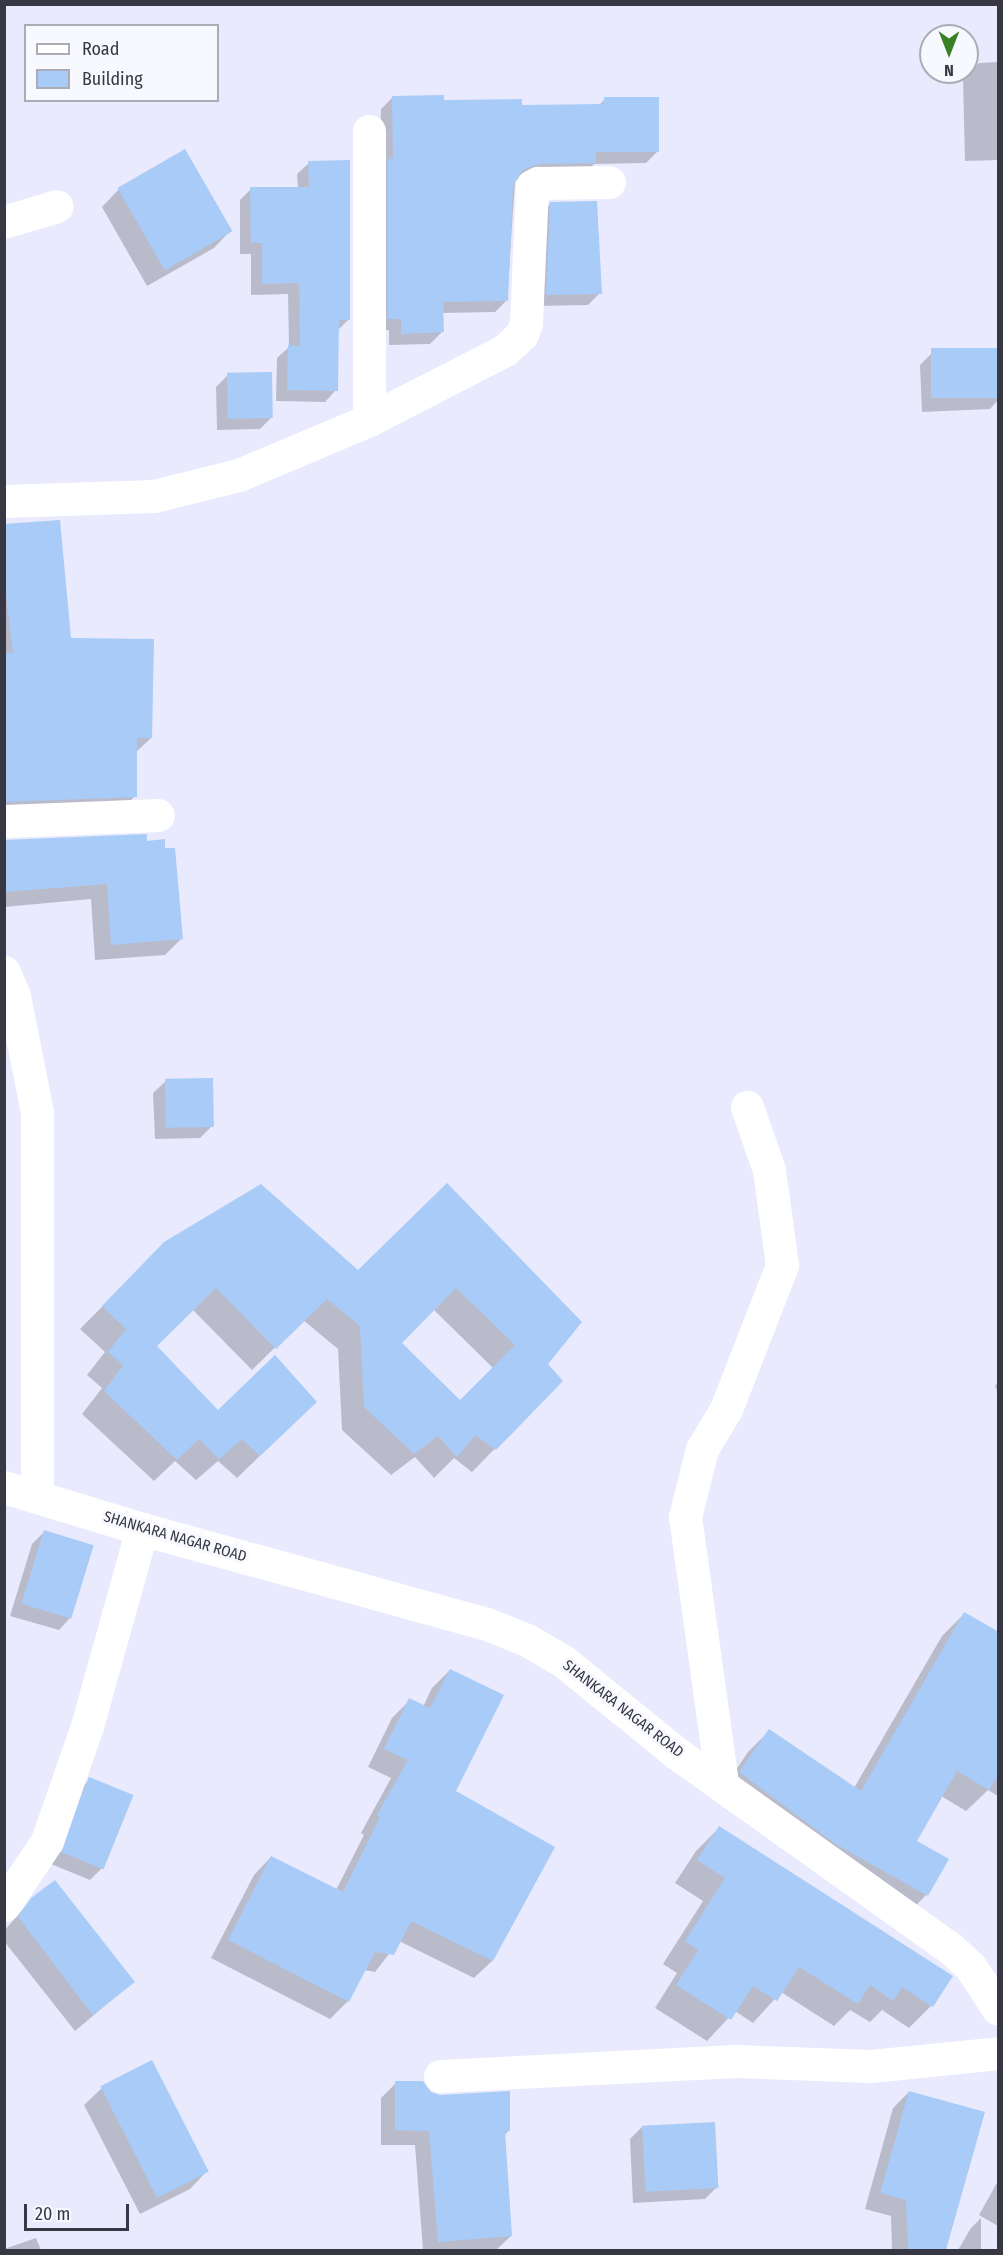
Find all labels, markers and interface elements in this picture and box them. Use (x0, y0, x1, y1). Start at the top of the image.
legend (24, 24, 219, 102)
north arrow (919, 24, 979, 84)
text: Road (82, 38, 119, 60)
text: N (944, 61, 954, 80)
text: Building (82, 68, 143, 90)
street label: SHANKARA NAGAR ROAD (101, 1508, 249, 1566)
street label: SHANKARA NAGAR ROAD (559, 1656, 687, 1762)
scale bar (27, 2192, 132, 2230)
text: 20 m (35, 2203, 70, 2225)

